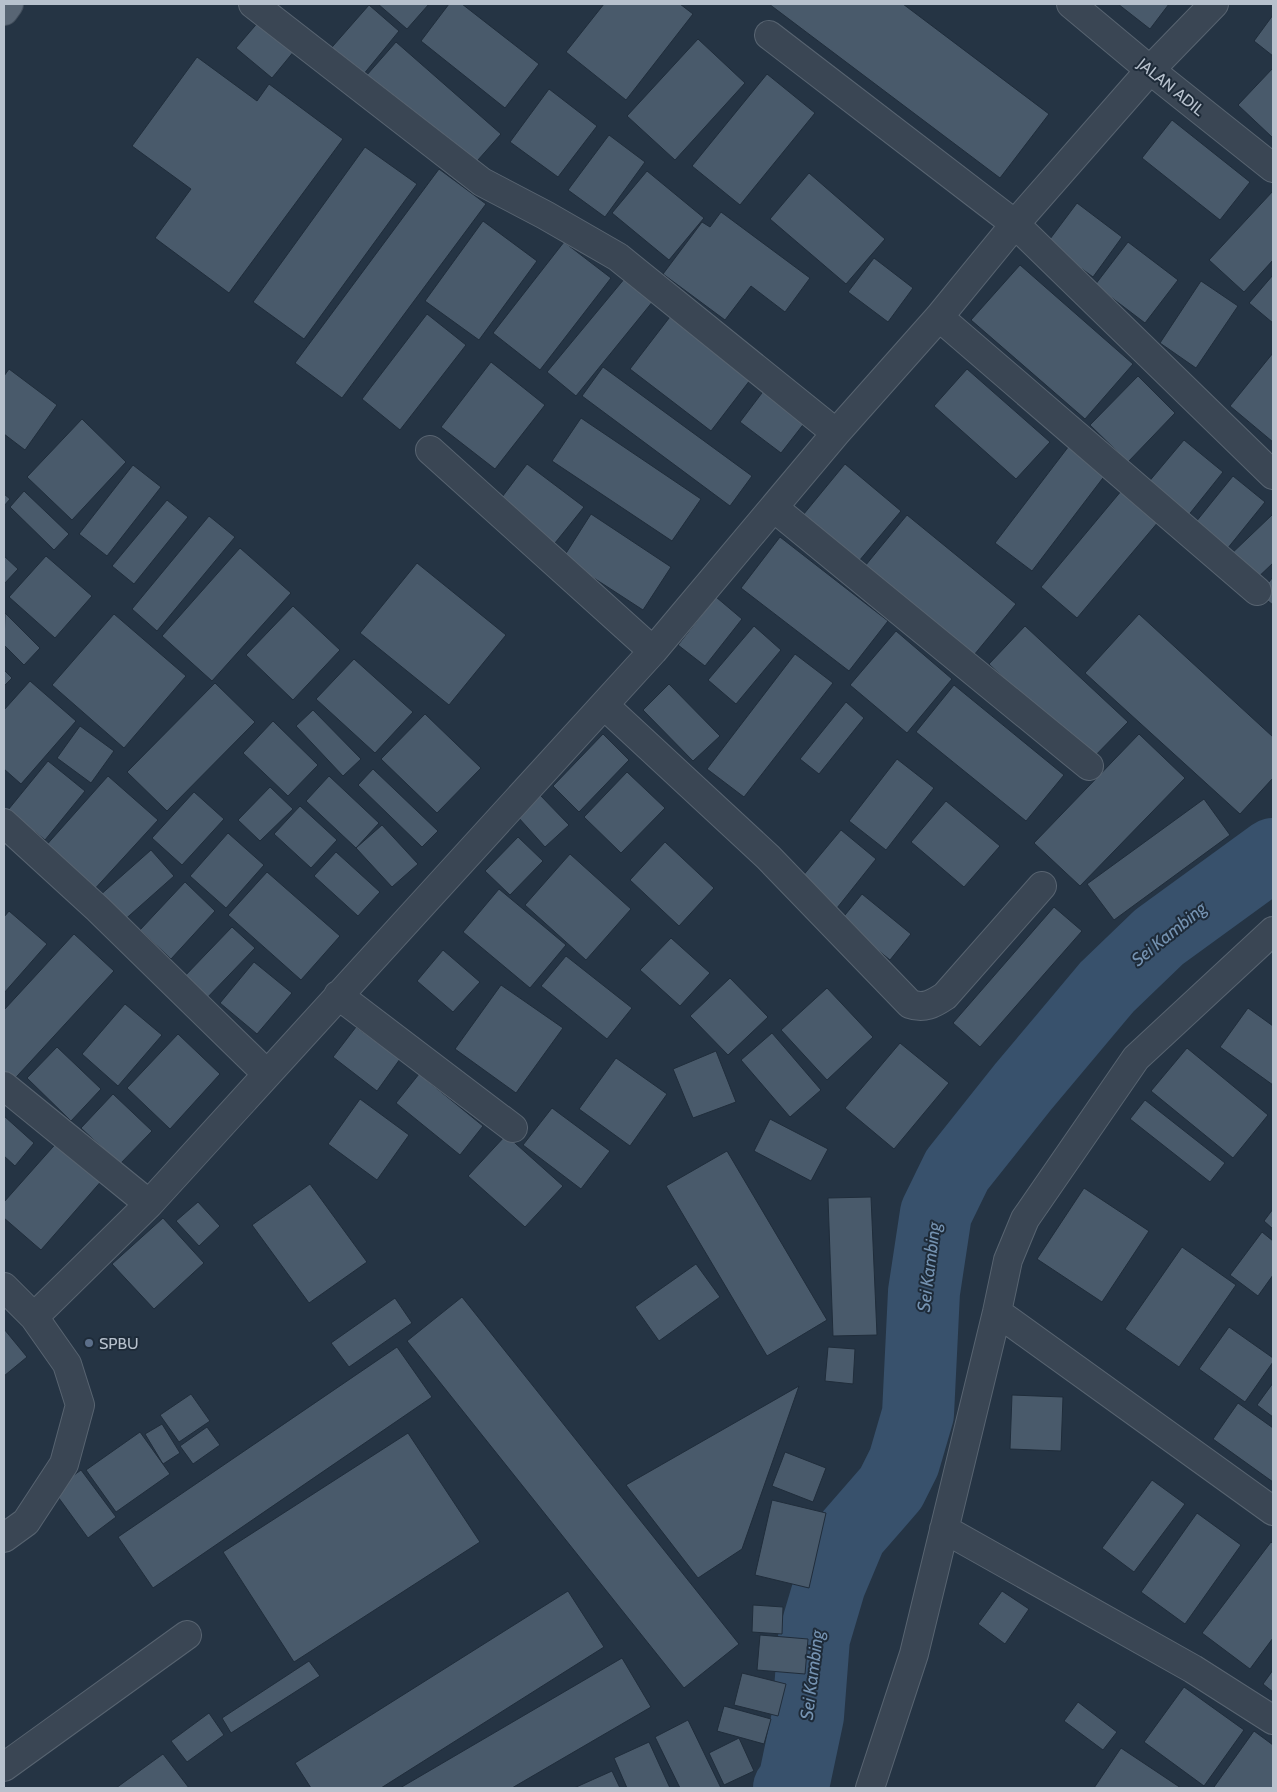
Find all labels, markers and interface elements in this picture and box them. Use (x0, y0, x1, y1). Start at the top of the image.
street label: JALAN ADIL (1133, 54, 1208, 120)
water label: Sei Kambing (1127, 897, 1211, 971)
water label: Sei Kambing (913, 1220, 945, 1313)
place label: SPBU (99, 1334, 139, 1353)
marker: SPBU (83, 1337, 95, 1349)
water label: Sei Kambing (796, 1628, 828, 1721)

